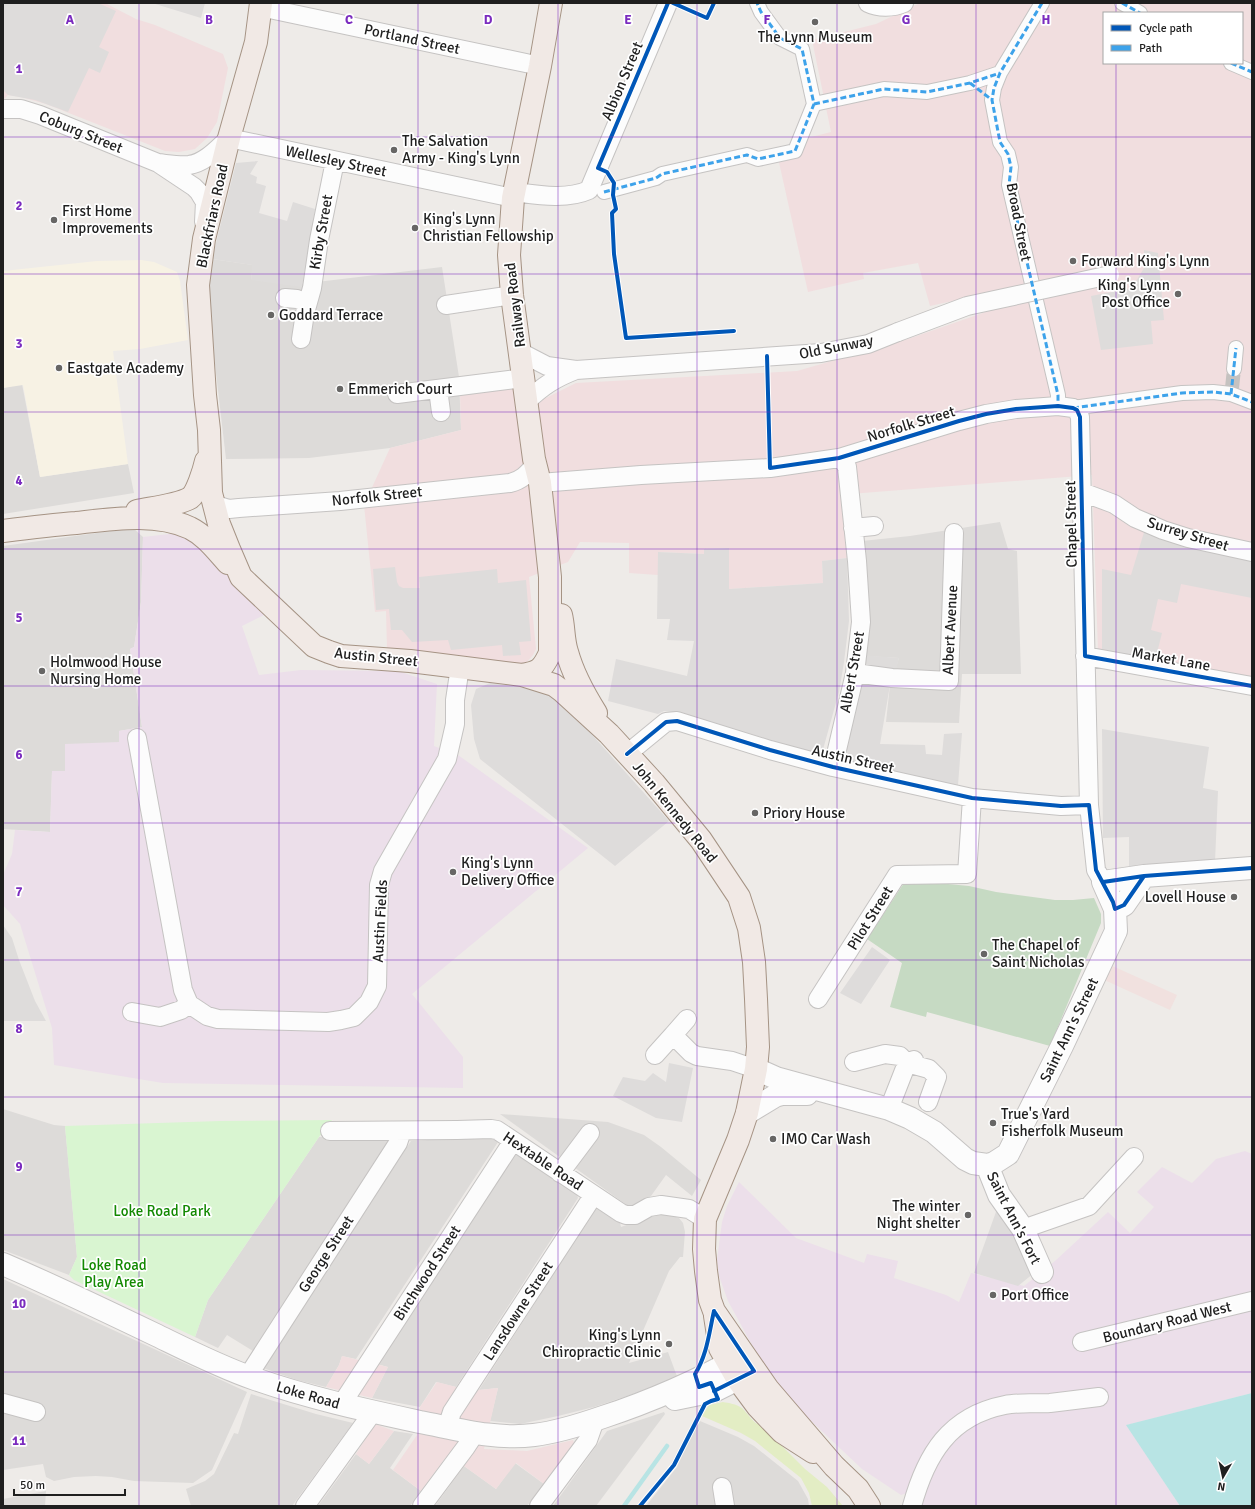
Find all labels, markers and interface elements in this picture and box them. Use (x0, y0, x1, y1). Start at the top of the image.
text: A (66, 12, 75, 28)
text: B (205, 12, 213, 28)
text: C (345, 12, 353, 28)
text: D (484, 12, 493, 28)
text: E (624, 12, 632, 28)
text: F (764, 12, 771, 28)
text: G (902, 12, 910, 28)
text: H (1042, 12, 1050, 28)
legend (1103, 12, 1243, 64)
marker: The Lynn Museum (810, 17, 820, 27)
street label: Portland Street (362, 20, 462, 58)
text: Cycle path (1139, 21, 1192, 36)
place label: The Lynn Museum (758, 28, 872, 46)
street label: Albion Street (597, 39, 647, 123)
text: Path (1139, 41, 1162, 56)
text: 1 (15, 61, 23, 77)
street label: Coburg Street (37, 107, 125, 157)
place label: The Salvation Army - King's Lynn (402, 132, 520, 167)
street label: Wellesley Street (284, 141, 388, 181)
marker: The Salvation Army - King's Lynn (389, 145, 399, 155)
street label: Blackfriars Road (192, 162, 232, 270)
street label: Broad Street (1003, 181, 1035, 263)
street label: Kirby Street (306, 193, 336, 271)
text: 2 (15, 198, 23, 214)
place label: First Home Improvements (62, 202, 153, 237)
place label: King's Lynn Christian Fellowship (423, 210, 554, 245)
marker: First Home Improvements (49, 215, 59, 225)
marker: King's Lynn Christian Fellowship (410, 223, 420, 233)
place label: Forward King's Lynn (1081, 252, 1210, 270)
marker: Forward King's Lynn (1068, 256, 1078, 266)
street label: Railway Road (501, 261, 529, 348)
place label: King's Lynn Post Office (1097, 276, 1170, 311)
marker: King's Lynn Post Office (1173, 289, 1183, 299)
place label: Goddard Terrace (279, 306, 383, 324)
marker: Goddard Terrace (266, 310, 276, 320)
street label: Old Sunway (797, 331, 875, 363)
text: 3 (15, 336, 23, 352)
place label: Eastgate Academy (67, 359, 184, 377)
marker: Eastgate Academy (54, 363, 64, 373)
place label: Emmerich Court (348, 380, 452, 398)
marker: Emmerich Court (335, 384, 345, 394)
street label: Norfolk Street (865, 402, 957, 446)
text: 4 (15, 473, 23, 489)
street label: Chapel Street (1061, 480, 1081, 568)
street label: Norfolk Street (331, 482, 423, 510)
street label: Surrey Street (1145, 513, 1231, 555)
street label: Albert Avenue (939, 585, 961, 675)
text: 5 (15, 610, 23, 626)
street label: Albert Street (836, 630, 868, 714)
street label: Market Lane (1130, 643, 1212, 675)
street label: Austin Street (333, 644, 419, 670)
place label: Holmwood House Nursing Home (50, 653, 162, 688)
marker: Holmwood House Nursing Home (37, 666, 47, 676)
street label: Austin Street (810, 741, 896, 777)
text: 6 (15, 747, 23, 763)
street label: John Kennedy Road (629, 758, 721, 866)
place label: Priory House (763, 804, 845, 822)
marker: Priory House (750, 808, 760, 818)
place label: King's Lynn Delivery Office (461, 854, 555, 889)
marker: King's Lynn Delivery Office (448, 867, 458, 877)
street label: Austin Fields (369, 879, 391, 963)
street label: Pilot Street (843, 883, 897, 953)
text: 7 (15, 884, 23, 900)
place label: Lovell House (1145, 888, 1226, 906)
marker: Lovell House (1229, 892, 1239, 902)
place label: The Chapel of Saint Nicholas (992, 936, 1085, 971)
marker: The Chapel of Saint Nicholas (979, 949, 989, 959)
street label: Saint Ann's Street (1036, 975, 1102, 1085)
text: 8 (15, 1021, 23, 1037)
place label: True's Yard Fisherfolk Museum (1001, 1105, 1124, 1140)
marker: True's Yard Fisherfolk Museum (988, 1118, 998, 1128)
street label: Hextable Road (500, 1128, 586, 1194)
place label: IMO Car Wash (781, 1130, 871, 1148)
marker: IMO Car Wash (768, 1134, 778, 1144)
text: 9 (15, 1159, 23, 1175)
street label: Saint Ann's Fort (983, 1169, 1045, 1267)
place label: The winter Night shelter (877, 1197, 960, 1232)
park label: Loke Road Park (113, 1202, 211, 1220)
marker: The winter Night shelter (963, 1210, 973, 1220)
street label: George Street (294, 1212, 358, 1296)
street label: Birchwood Street (390, 1222, 464, 1324)
park label: Loke Road Play Area (81, 1256, 147, 1291)
street label: Lansdowne Street (479, 1258, 557, 1364)
place label: Port Office (1001, 1286, 1069, 1304)
marker: Port Office (988, 1290, 998, 1300)
text: 10 (12, 1296, 26, 1312)
street label: Boundary Road West (1101, 1297, 1233, 1347)
place label: King's Lynn Chiropractic Clinic (542, 1326, 661, 1361)
marker: King's Lynn Chiropractic Clinic (664, 1339, 674, 1349)
street label: Loke Road (274, 1377, 342, 1413)
text: 11 (12, 1433, 26, 1449)
north arrow (1203, 1457, 1243, 1497)
scale bar (14, 1471, 125, 1497)
text: 50 m (20, 1478, 45, 1493)
text: N (1217, 1479, 1226, 1493)

